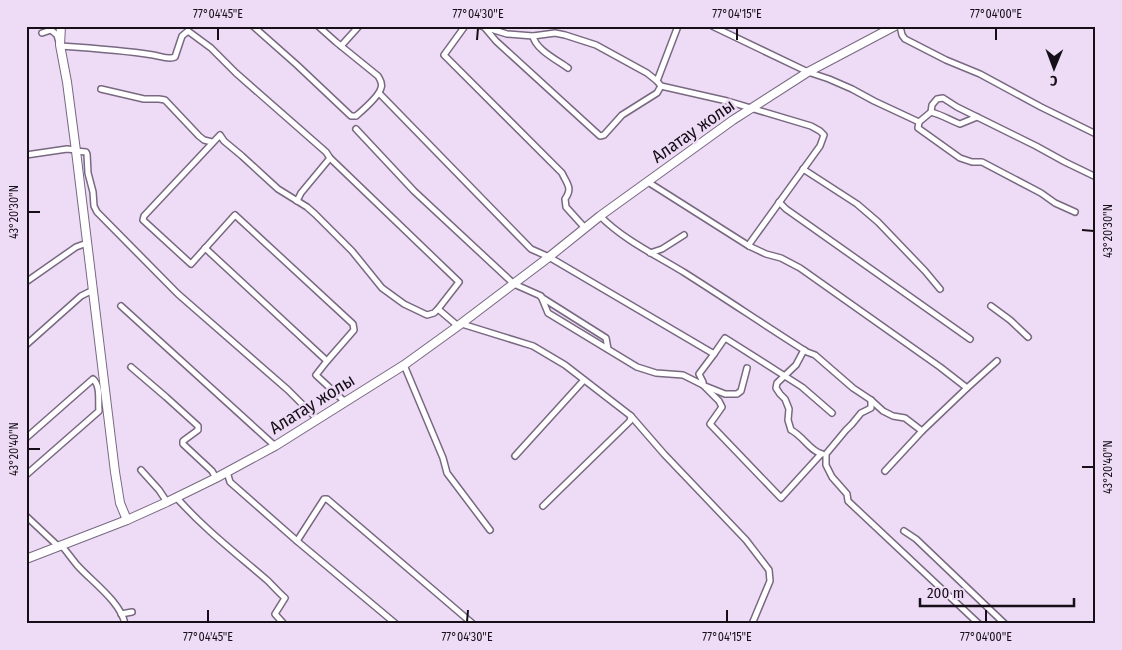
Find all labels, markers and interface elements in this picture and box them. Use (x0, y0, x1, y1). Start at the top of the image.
text: 77°04'45"E (193, 7, 243, 21)
text: 77°04'30"E (452, 7, 504, 21)
text: 77°04'15"E (712, 7, 762, 21)
text: 77°04'00"E (970, 7, 1022, 21)
north arrow (1030, 42, 1080, 92)
text: С (1049, 72, 1058, 89)
street label: Алатау жолы (647, 94, 739, 168)
text: 43°20'30"N (7, 185, 21, 239)
text: 43°20'30"N (1101, 204, 1115, 258)
street label: Алатау жолы (265, 369, 359, 439)
text: 43°20'40"N (7, 422, 21, 476)
text: 43°20'40"N (1101, 440, 1115, 494)
scale bar (920, 575, 1073, 607)
text: 200 m (927, 584, 964, 602)
text: 77°04'45"E (183, 630, 233, 644)
text: 77°04'30"E (441, 630, 493, 644)
text: 77°04'15"E (702, 630, 752, 644)
text: 77°04'00"E (960, 630, 1012, 644)

